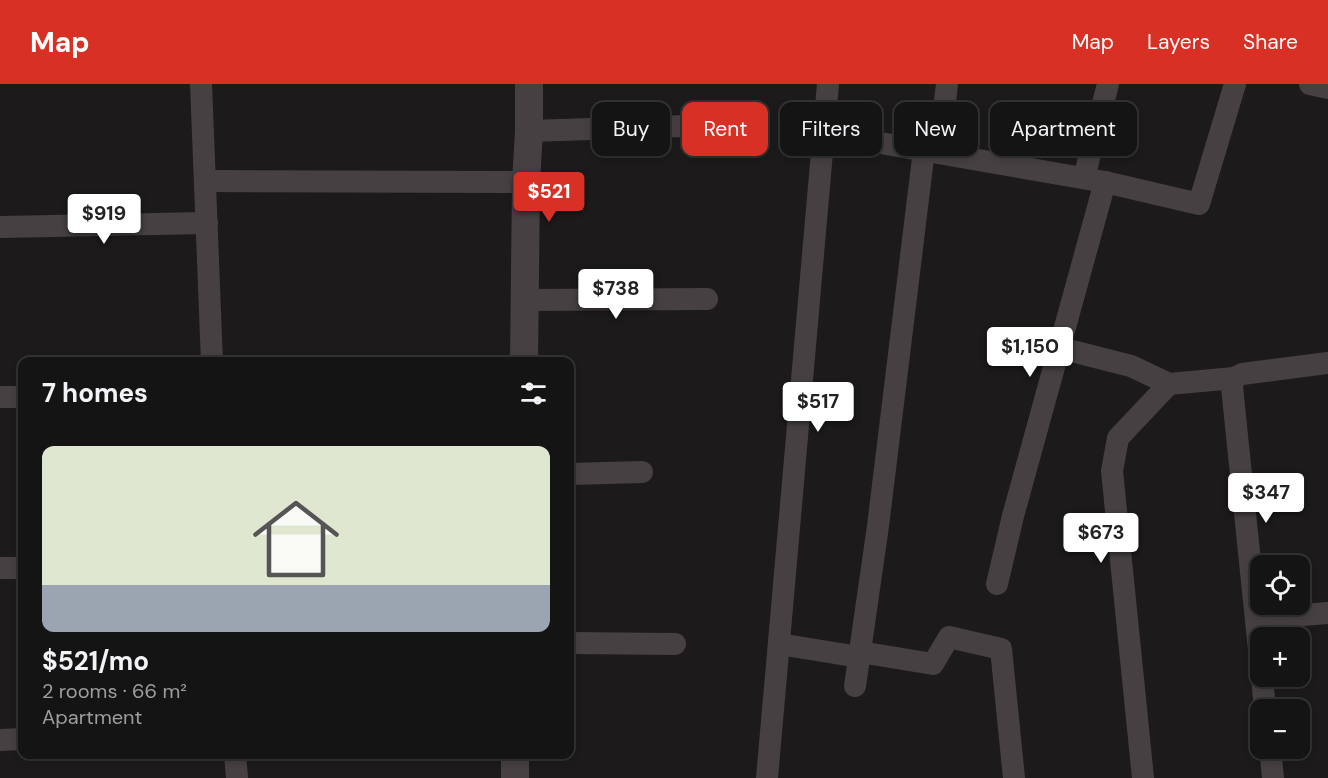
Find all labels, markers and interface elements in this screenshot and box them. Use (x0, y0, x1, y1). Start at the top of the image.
text: Map (30, 24, 90, 61)
text: Map (1072, 28, 1114, 56)
text: Layers (1147, 28, 1210, 56)
text: Share (1243, 28, 1298, 56)
chip: Buy (592, 102, 670, 156)
chip: Rent (682, 102, 768, 156)
chip: Filters (780, 102, 882, 156)
chip: New (894, 102, 978, 156)
chip: Apartment (990, 102, 1137, 156)
pin: $521 (513, 172, 585, 223)
text: $521 (527, 178, 571, 204)
pin: $919 (68, 194, 140, 245)
text: $919 (82, 200, 126, 226)
pin: $738 (580, 269, 652, 320)
text: $738 (592, 275, 640, 301)
pin: $1,150 (981, 327, 1079, 378)
text: $1,150 (1001, 333, 1059, 359)
text: 7 homes (42, 376, 148, 410)
icon: filters (517, 377, 550, 410)
pin: $517 (782, 382, 854, 433)
text: $517 (797, 388, 839, 414)
pin: $347 (1230, 473, 1302, 524)
text: $347 (1242, 479, 1290, 505)
icon: home (242, 485, 350, 593)
pin: $673 (1065, 513, 1137, 564)
text: $673 (1077, 519, 1125, 545)
map controls (1250, 555, 1310, 759)
button: locate (1250, 555, 1310, 615)
button: + (1250, 627, 1310, 687)
text: $521/mo (42, 644, 149, 678)
text: 2 rooms · 66 m² (42, 678, 187, 704)
button: − (1250, 699, 1310, 759)
text: Apartment (42, 704, 142, 730)

